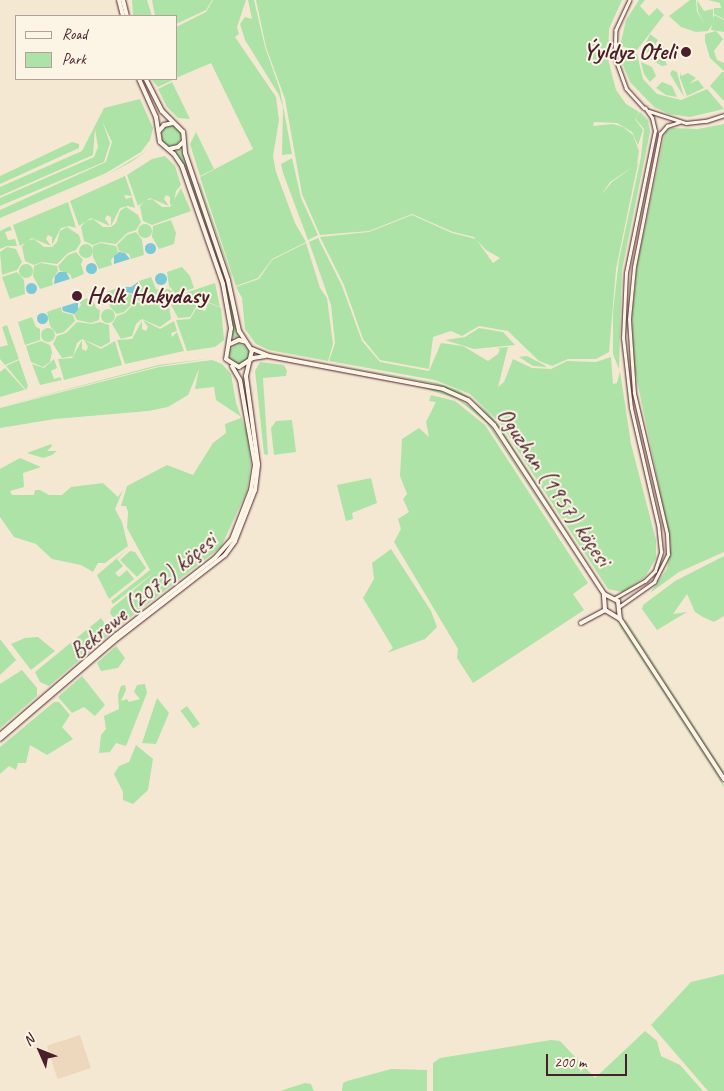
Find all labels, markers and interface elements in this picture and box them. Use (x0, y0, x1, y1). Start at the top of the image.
legend (15, 15, 178, 80)
text: Road (62, 25, 87, 44)
place label: Ýyldyz Oteli (583, 38, 676, 66)
marker: Ýyldyz Oteli (680, 46, 692, 58)
text: Park (62, 50, 86, 69)
place label: Halk Hakydasy (87, 282, 208, 310)
marker: Halk Hakydasy (71, 290, 83, 302)
street label: Oguzhan (1957) köçesi (490, 402, 618, 572)
street label: Bekrewe (2072) köçesi (64, 526, 222, 666)
north arrow (15, 1026, 65, 1076)
text: N (20, 1031, 38, 1049)
scale bar (549, 1044, 630, 1076)
text: 200 m (554, 1053, 586, 1072)

